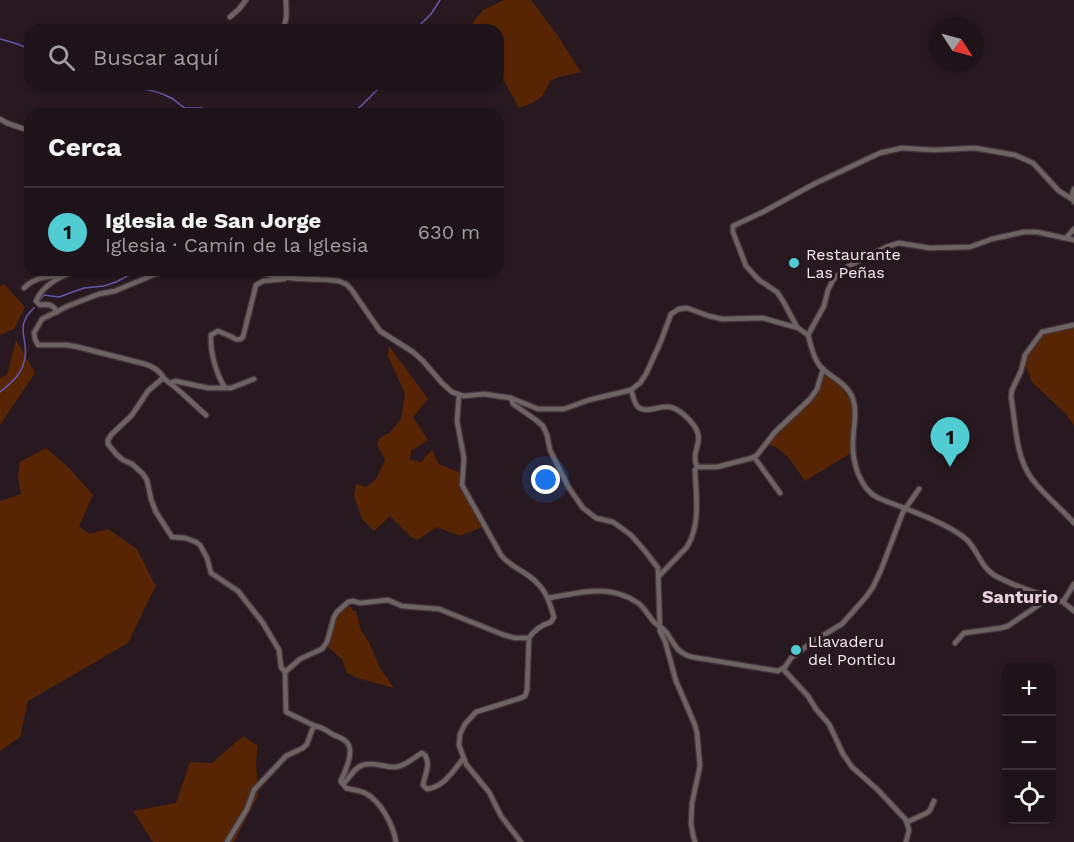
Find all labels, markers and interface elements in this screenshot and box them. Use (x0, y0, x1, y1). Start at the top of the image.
north arrow (930, 18, 984, 72)
search box (24, 24, 504, 90)
icon: search (45, 41, 78, 74)
text: Buscar aquí (93, 45, 219, 70)
text: Cerca (48, 132, 122, 162)
text: Iglesia de San Jorge (105, 208, 321, 233)
text: 1 (63, 220, 72, 244)
text: 630 m (418, 220, 480, 244)
text: Iglesia · Camín de la Iglesia (105, 233, 368, 257)
place label: Restaurante Las Peñas (806, 245, 901, 282)
marker: Restaurante Las Peñas (787, 256, 801, 270)
pin: 1 (930, 418, 970, 467)
your location (531, 465, 560, 494)
district label: Santurio (982, 586, 1058, 607)
place label: Llavaderu del Ponticu (808, 632, 896, 669)
marker: Llavaderu del Ponticu (789, 643, 803, 657)
map controls (1002, 662, 1056, 824)
button: + (1002, 662, 1056, 716)
button: − (1002, 716, 1056, 770)
button: locate (1002, 770, 1056, 824)

